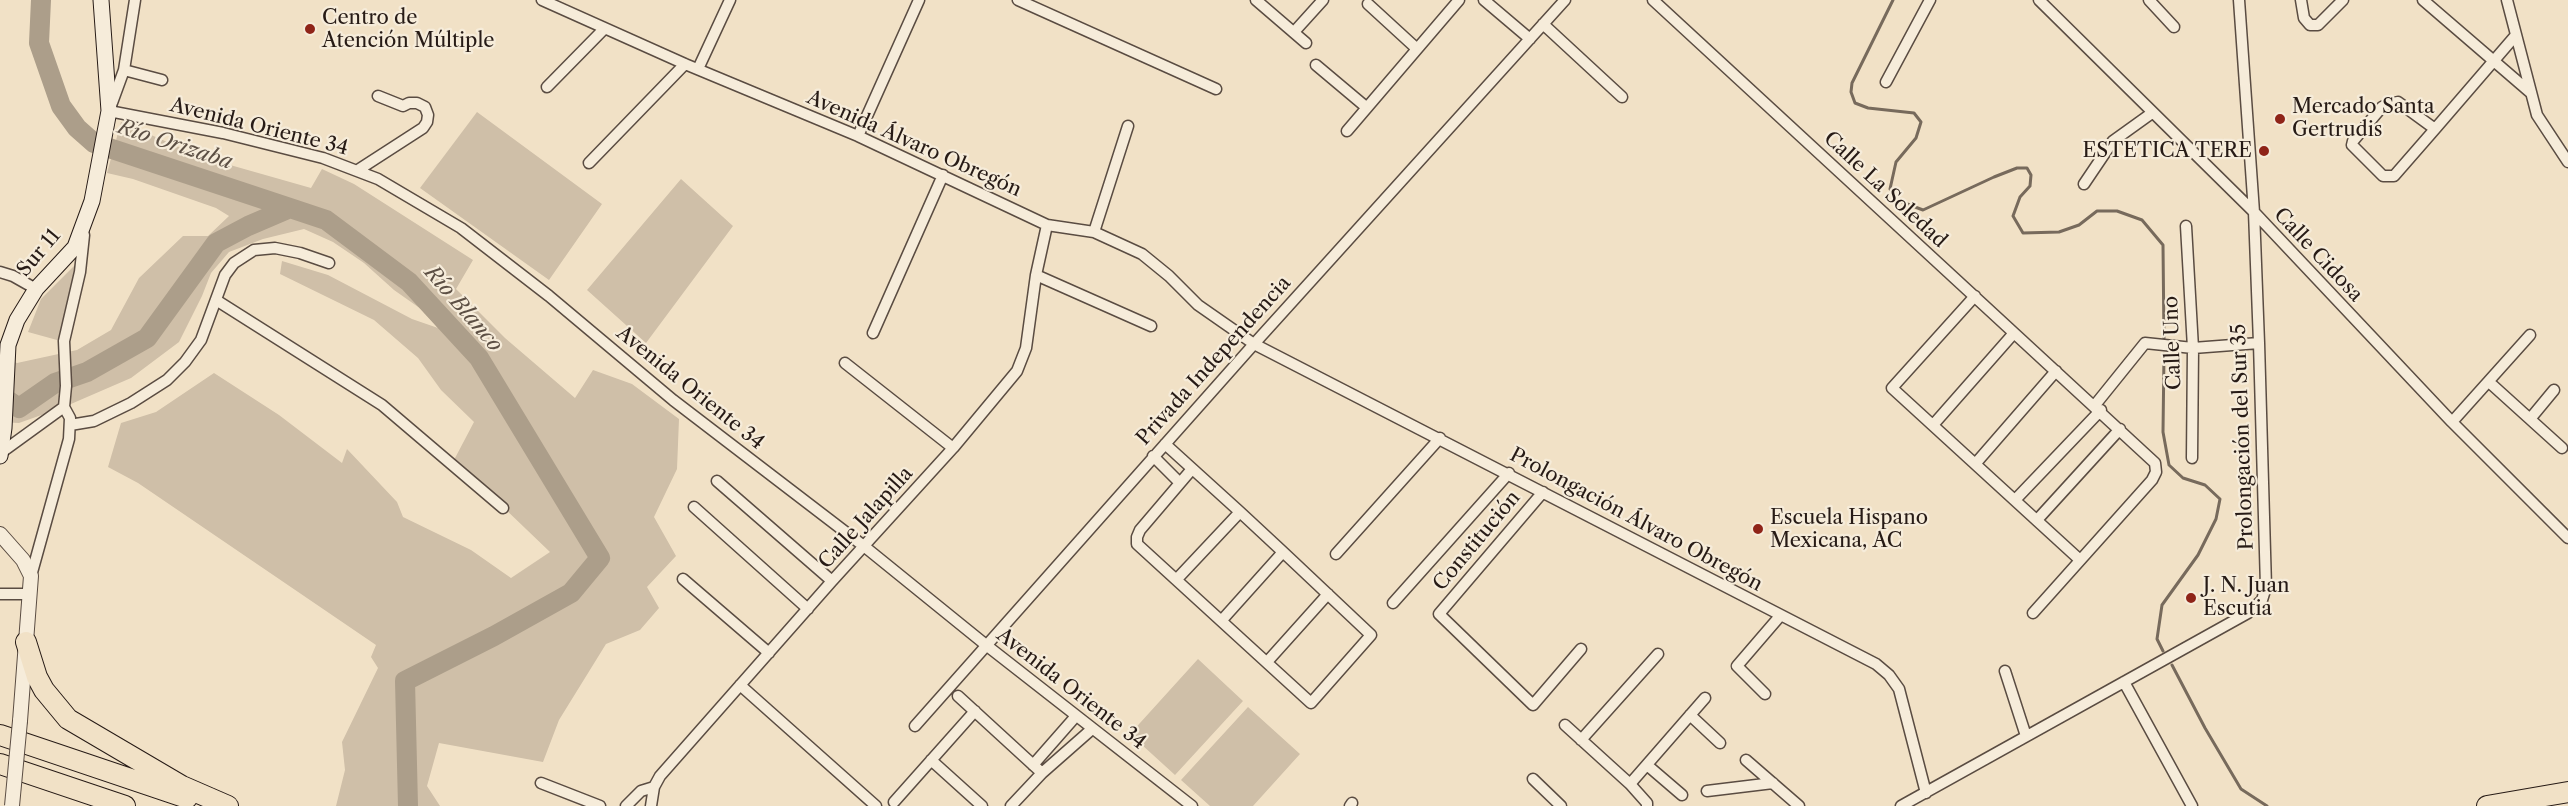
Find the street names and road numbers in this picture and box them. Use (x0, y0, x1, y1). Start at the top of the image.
street label: Avenida Álvaro Obregón (803, 86, 1025, 202)
street label: Avenida Oriente 34 (167, 93, 351, 161)
street label: Calle La Soledad (1818, 127, 1952, 253)
street label: Calle Cidosa (2268, 203, 2368, 307)
street label: Sur 11 (12, 224, 66, 282)
street label: Privada Independencia (1132, 272, 1296, 450)
street label: Calle Uno (2159, 296, 2187, 390)
street label: Avenida Oriente 34 (611, 321, 769, 455)
street label: Prolongación del Sur 35 (2227, 323, 2259, 551)
street label: Prolongación Álvaro Obregón (1506, 443, 1766, 597)
street label: Calle Jalapilla (814, 462, 918, 574)
street label: Constitución (1428, 486, 1526, 596)
street label: Avenida Oriente 34 (992, 623, 1150, 755)

